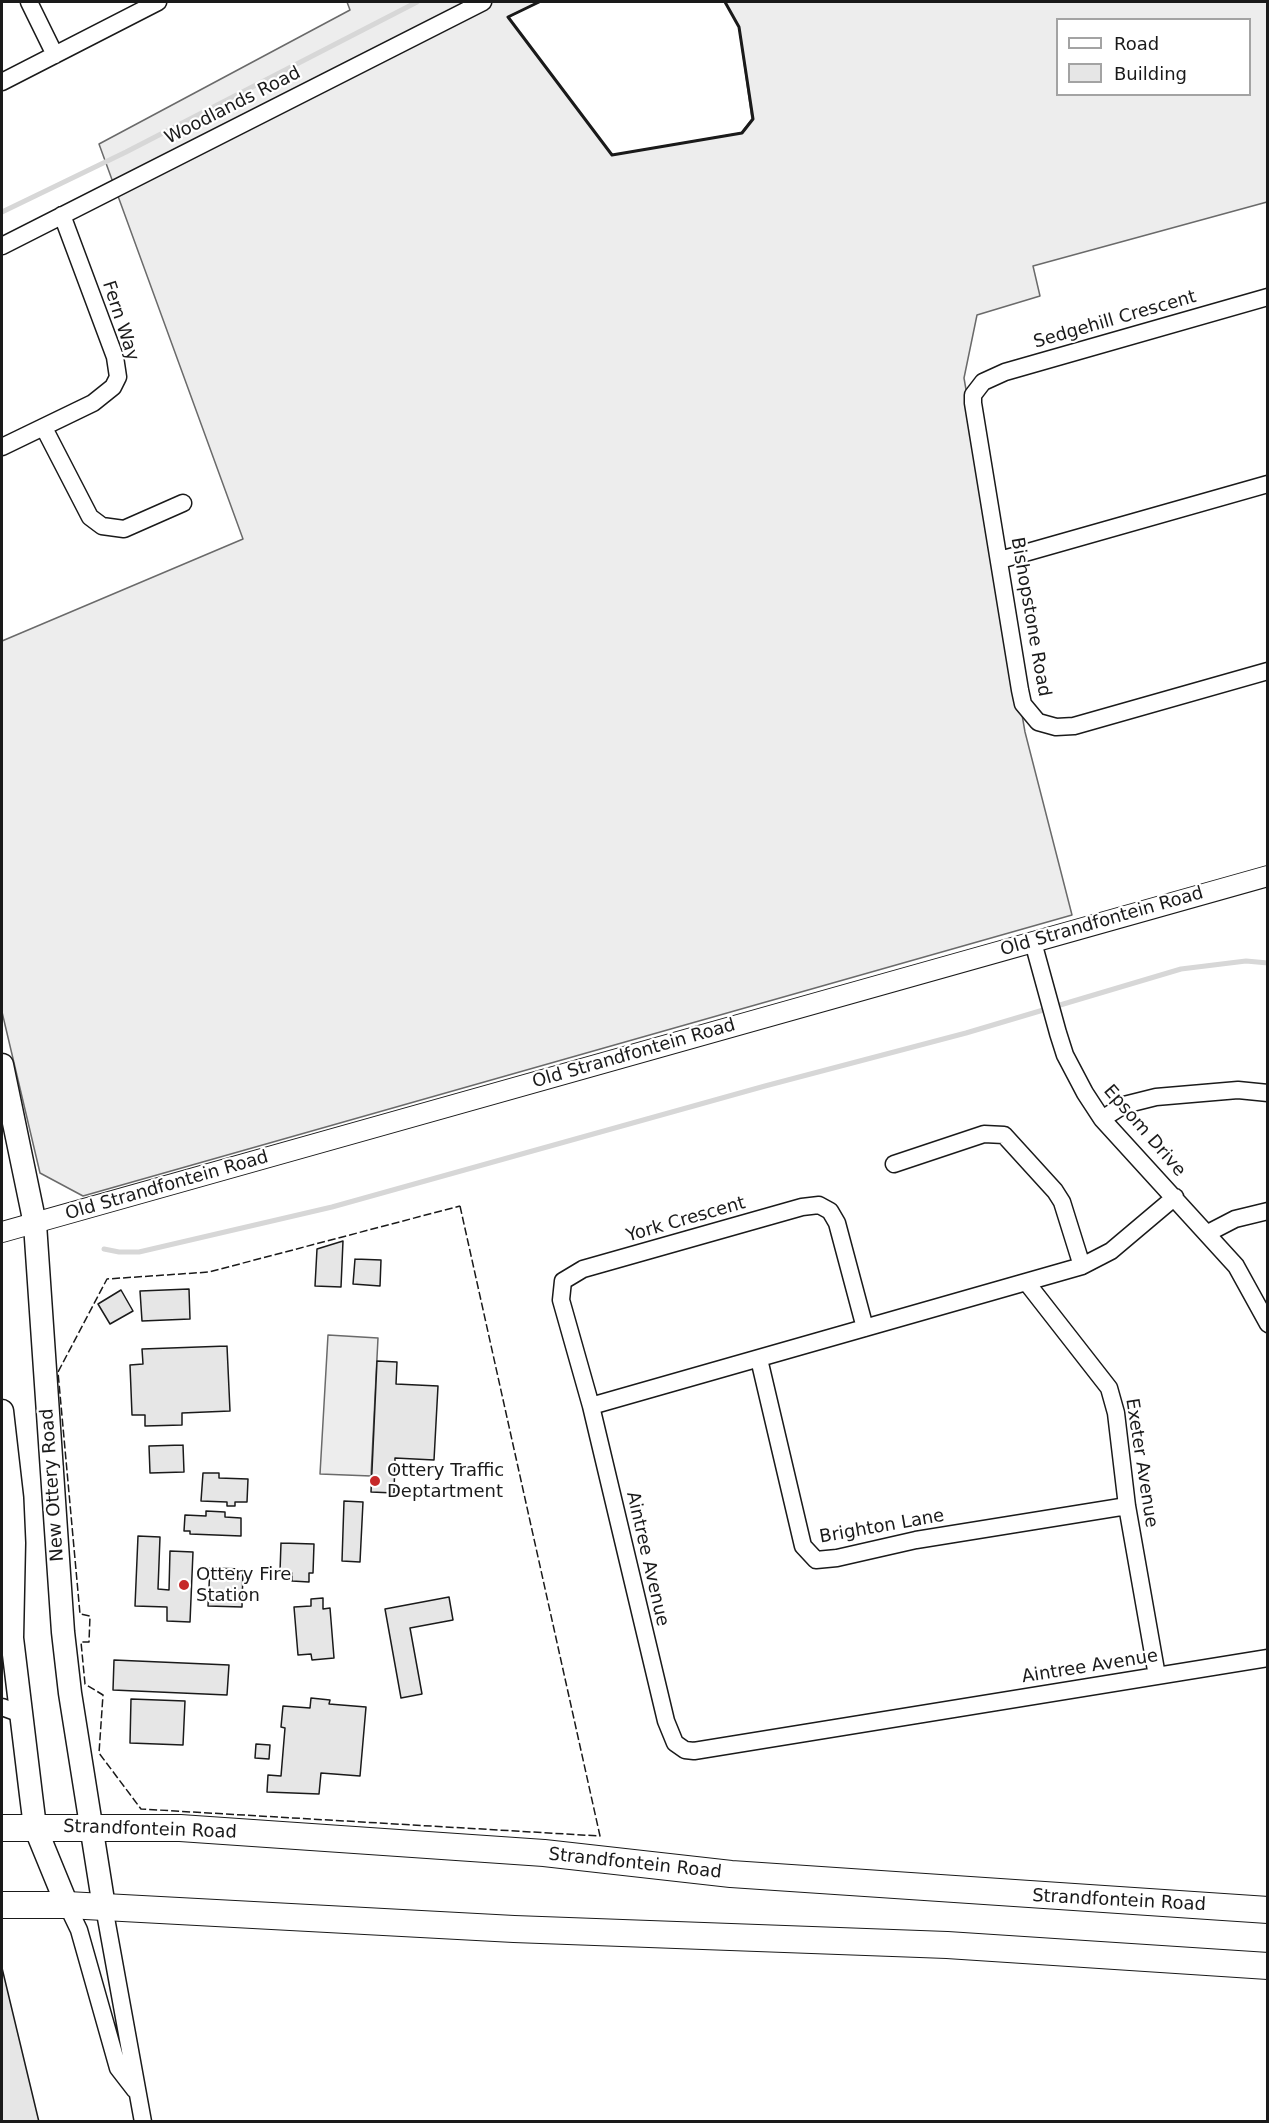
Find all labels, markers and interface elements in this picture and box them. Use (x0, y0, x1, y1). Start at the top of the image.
legend (1056, 18, 1251, 96)
text: Road (1114, 33, 1159, 54)
street label: Woodlands Road (162, 62, 304, 150)
text: Building (1114, 63, 1187, 84)
street label: Fern Way (97, 278, 143, 364)
street label: Sedgehill Crescent (1031, 286, 1199, 354)
street label: Bishopstone Road (1005, 536, 1055, 698)
street label: Old Strandfontein Road (998, 883, 1206, 961)
street label: Old Strandfontein Road (530, 1015, 738, 1093)
street label: Epsom Drive (1098, 1081, 1190, 1181)
street label: Old Strandfontein Road (63, 1147, 271, 1225)
street label: York Crescent (624, 1193, 748, 1247)
street label: Exeter Avenue (1120, 1397, 1162, 1529)
street label: New Ottery Road (37, 1408, 69, 1562)
place label: Ottery Traffic Deptartment (387, 1460, 504, 1502)
marker: Ottery Traffic Deptartment (368, 1474, 382, 1488)
street label: Aintree Avenue (621, 1490, 673, 1628)
street label: Brighton Lane (818, 1505, 946, 1549)
place label: Ottery Fire Station (196, 1564, 291, 1606)
marker: Ottery Fire Station (177, 1578, 191, 1592)
street label: Aintree Avenue (1020, 1646, 1160, 1688)
street label: Strandfontein Road (63, 1816, 237, 1844)
street label: Strandfontein Road (547, 1844, 723, 1884)
street label: Strandfontein Road (1032, 1886, 1206, 1916)

